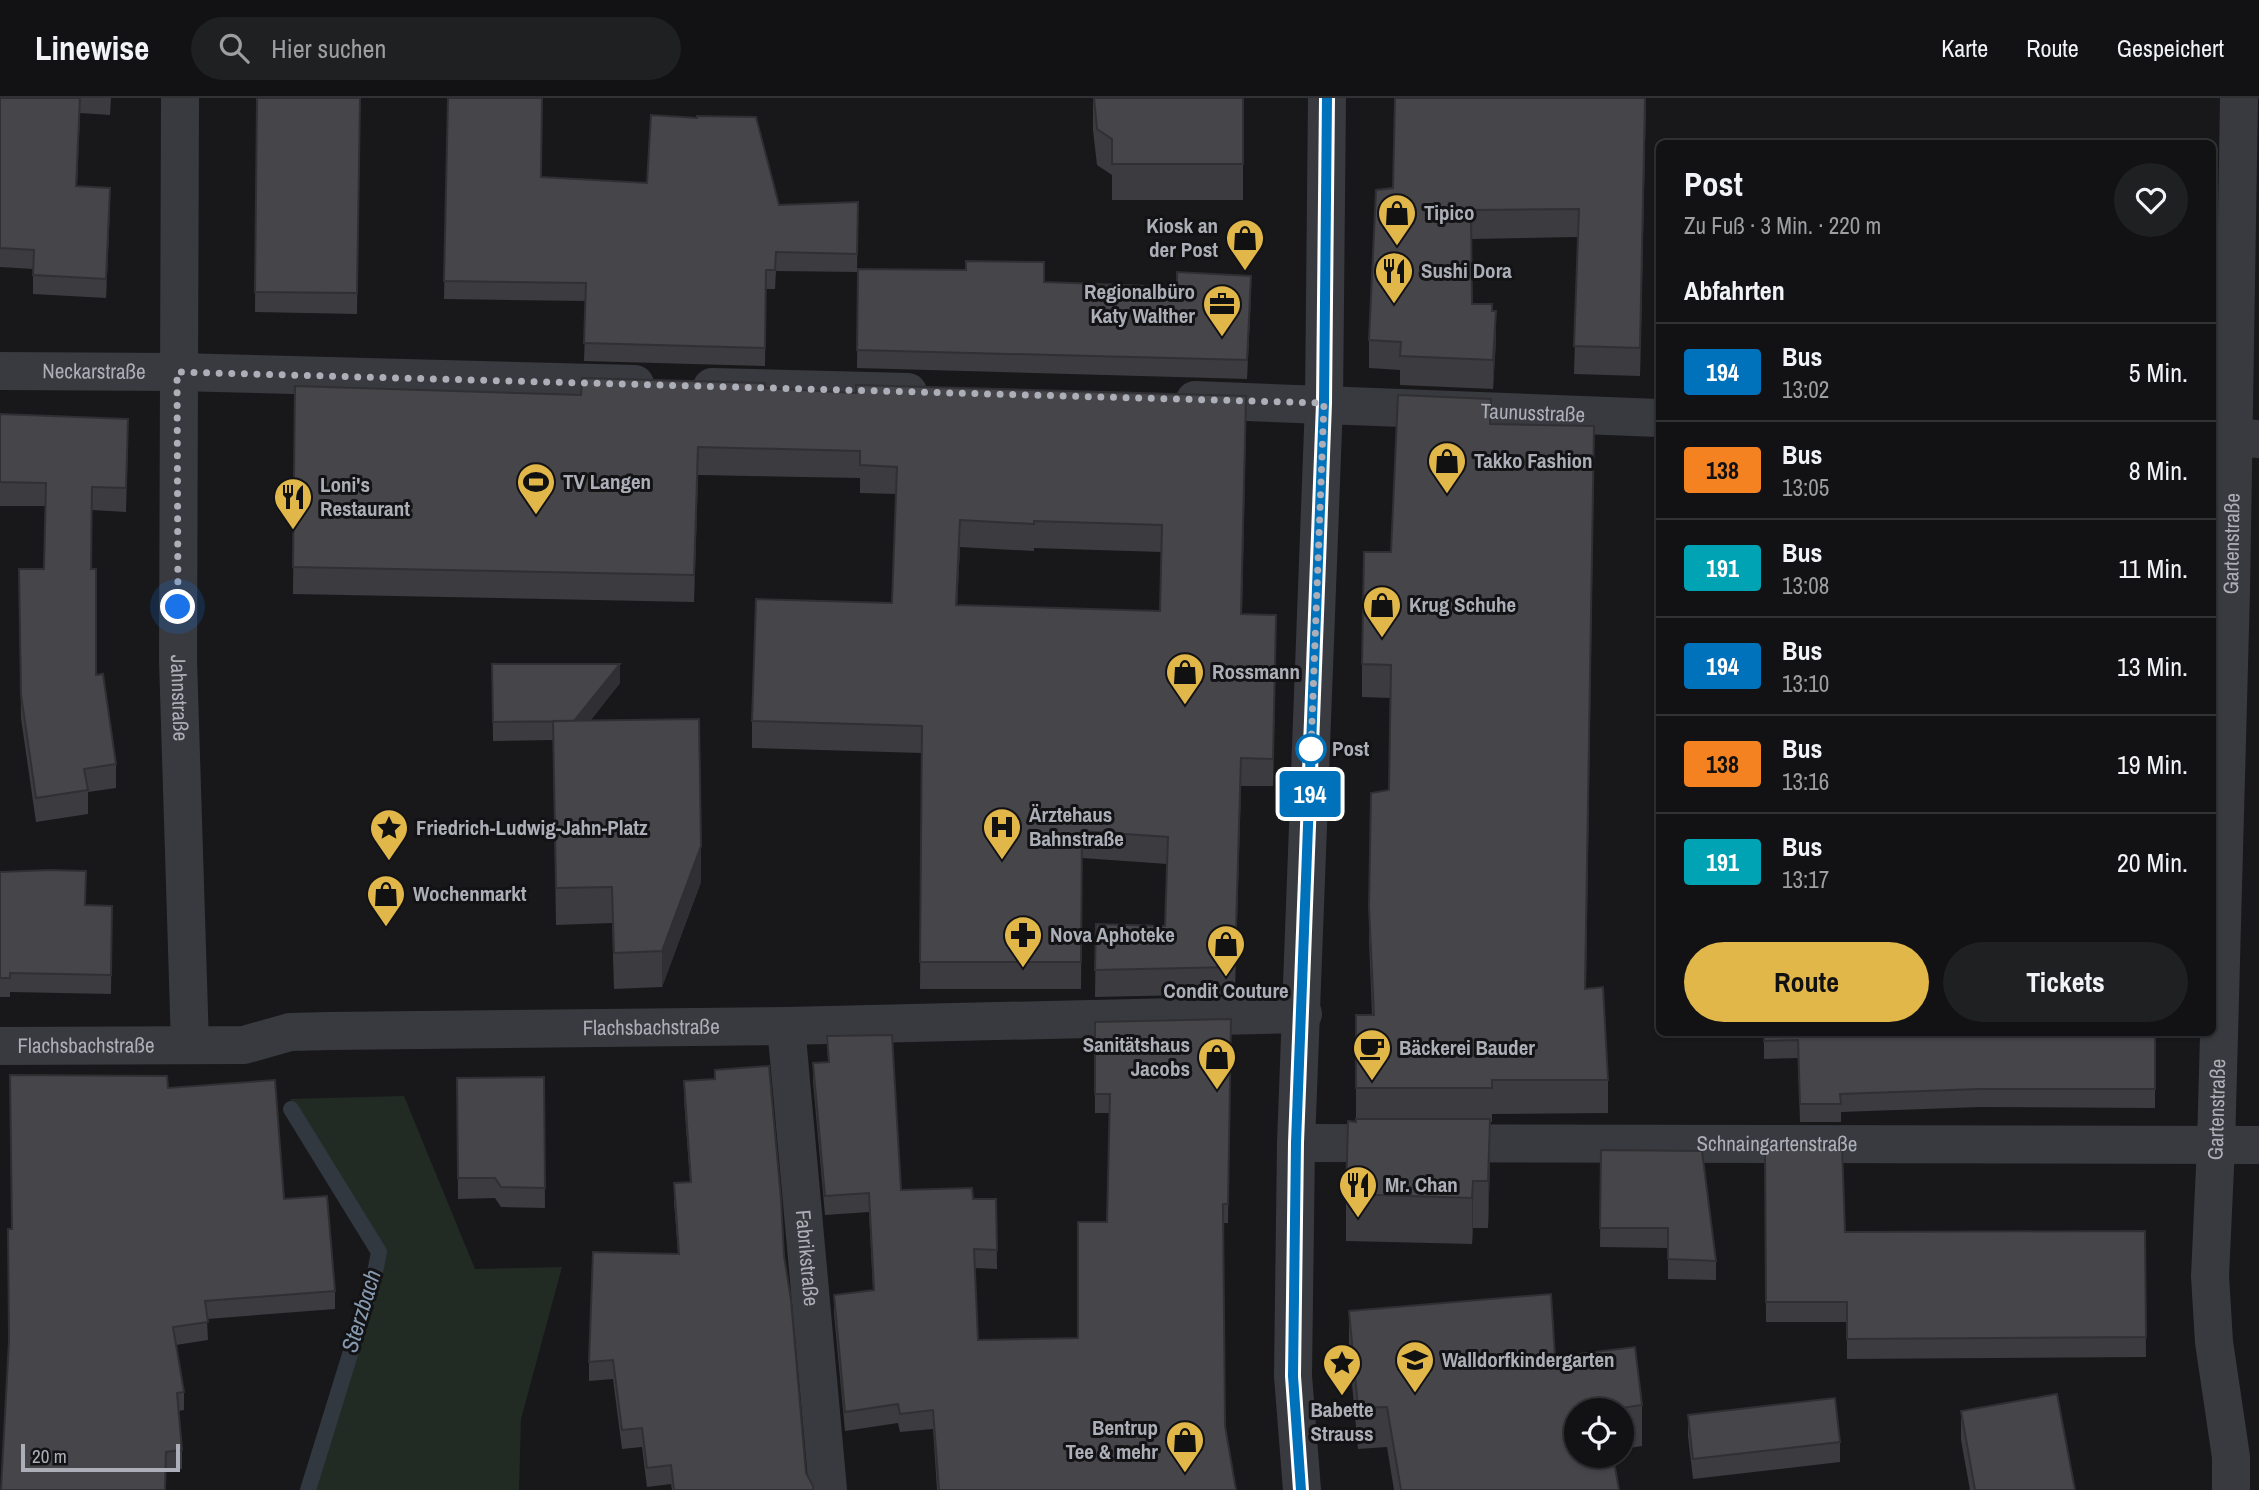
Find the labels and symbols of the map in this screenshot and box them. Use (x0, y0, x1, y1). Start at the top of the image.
shop icon: Tipico (1376, 192, 1418, 247)
place label: Tipico (1424, 198, 1474, 227)
place label: Kiosk an der Post (1146, 211, 1218, 264)
shop icon: Kiosk an der Post (1224, 217, 1266, 272)
restaurant icon: Sushi Dora (1373, 250, 1415, 305)
place label: Sushi Dora (1421, 256, 1512, 285)
place label: Regionalbüro Katy Walther (1084, 277, 1195, 330)
office icon: Regionalbüro Katy Walther (1201, 283, 1243, 338)
street label: Neckarstraße (42, 356, 146, 386)
street label: Taunusstraße (1480, 396, 1586, 429)
shop icon: Takko Fashion (1426, 440, 1468, 495)
place label: Takko Fashion (1474, 446, 1592, 475)
sports icon: TV Langen (515, 461, 557, 516)
place label: TV Langen (563, 467, 651, 496)
place label: Loni's Restaurant (320, 470, 410, 523)
restaurant icon: Loni's Restaurant (272, 476, 314, 531)
street label: Gartenstraße (2216, 493, 2247, 595)
shop icon: Krug Schuhe (1361, 584, 1403, 639)
your location (160, 589, 195, 624)
place label: Krug Schuhe (1409, 590, 1516, 619)
shop icon: Rossmann (1164, 651, 1206, 706)
street label: Jahnstraße (164, 655, 196, 741)
place label: Rossmann (1212, 657, 1300, 686)
marker: Post (1296, 734, 1326, 764)
place label: Post (1332, 734, 1370, 763)
line badge: 194 (1270, 771, 1350, 817)
place label: Ärztehaus Bahnstraße (1029, 800, 1124, 853)
hospital icon: Ärztehaus Bahnstraße (981, 806, 1023, 861)
place icon: Friedrich-Ludwig-Jahn-Platz (368, 807, 410, 862)
place label: Friedrich-Ludwig-Jahn-Platz (416, 813, 648, 842)
shop icon: Wochenmarkt (365, 873, 407, 928)
place label: Wochenmarkt (413, 879, 527, 908)
pharmacy icon: Nova Aphoteke (1002, 914, 1044, 969)
place label: Nova Aphoteke (1050, 920, 1175, 949)
shop icon: Condit Couture (1205, 923, 1247, 978)
place label: Condit Couture (1163, 976, 1289, 1005)
street label: Flachsbachstraße (583, 1012, 720, 1042)
cafe icon: Bäckerei Bauder (1351, 1027, 1393, 1082)
street label: Flachsbachstraße (17, 1030, 155, 1060)
place label: Sanitätshaus Jacobs (1083, 1030, 1190, 1083)
place label: Bäckerei Bauder (1399, 1033, 1535, 1062)
shop icon: Sanitätshaus Jacobs (1196, 1036, 1238, 1091)
street label: Gartenstraße (2200, 1058, 2232, 1161)
street label: Schnaingartenstraße (1697, 1129, 1857, 1158)
restaurant icon: Mr. Chan (1337, 1164, 1379, 1219)
place label: Mr. Chan (1385, 1170, 1458, 1199)
street label: Fabrikstraße (789, 1208, 826, 1308)
water label: Sterzbach (333, 1266, 388, 1356)
school or university icon: Walldorfkindergarten (1394, 1339, 1436, 1394)
place icon: Babette Strauss (1321, 1342, 1363, 1397)
place label: Walldorfkindergarten (1442, 1345, 1615, 1374)
place label: Babette Strauss (1310, 1395, 1374, 1448)
place label: Bentrup Tee & mehr (1065, 1413, 1158, 1466)
shop icon: Bentrup Tee & mehr (1164, 1419, 1206, 1474)
scale bar (21, 1441, 180, 1473)

